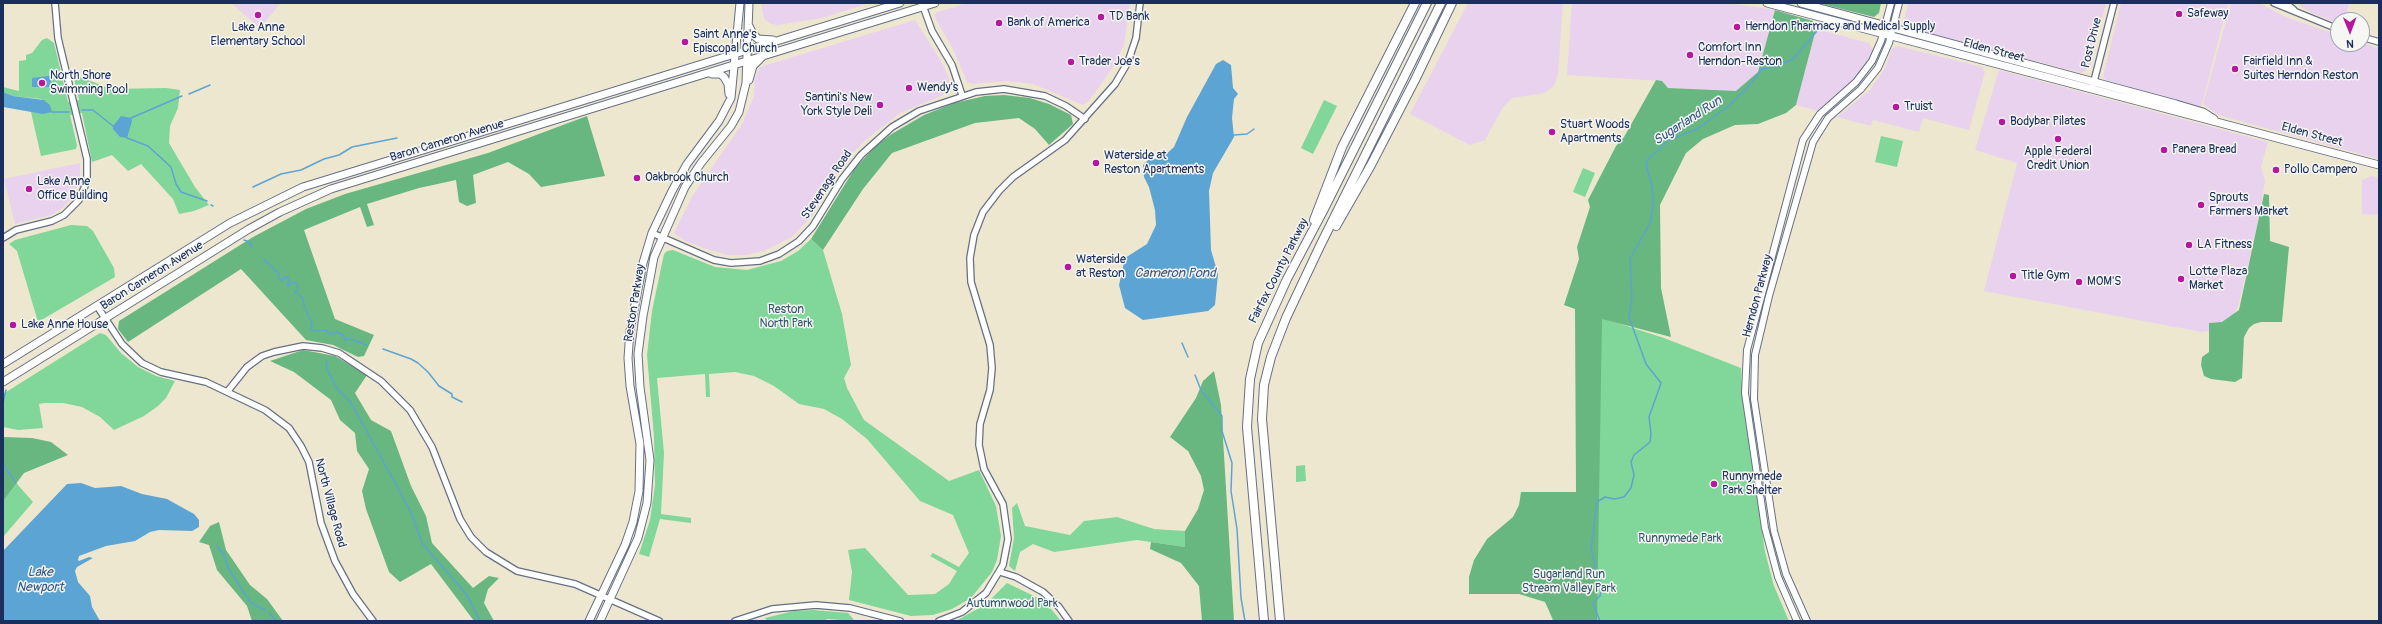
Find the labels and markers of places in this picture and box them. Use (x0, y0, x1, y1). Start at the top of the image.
place label: Safeway (2187, 7, 2228, 21)
marker: Safeway (2174, 9, 2184, 19)
marker: Lake Anne Elementary School (253, 10, 263, 20)
place label: TD Bank (1109, 10, 1150, 24)
marker: TD Bank (1096, 12, 1106, 22)
place label: Bank of America (1007, 16, 1090, 30)
marker: Bank of America (994, 18, 1004, 28)
place label: Herndon Pharmacy and Medical Supply (1745, 20, 1935, 34)
place label: Lake Anne Elementary School (211, 21, 305, 49)
marker: Herndon Pharmacy and Medical Supply (1732, 22, 1742, 32)
place label: Saint Anne's Episcopal Church (693, 28, 777, 56)
marker: Saint Anne's Episcopal Church (680, 37, 690, 47)
place label: Comfort Inn Herndon-Reston (1698, 41, 1782, 69)
marker: Comfort Inn Herndon-Reston (1685, 50, 1695, 60)
place label: Trader Joe's (1079, 55, 1140, 69)
place label: Fairfield Inn & Suites Herndon Reston (2243, 55, 2359, 83)
marker: Trader Joe's (1066, 57, 1076, 67)
marker: Fairfield Inn & Suites Herndon Reston (2230, 64, 2240, 74)
place label: North Shore Swimming Pool (50, 69, 128, 97)
marker: North Shore Swimming Pool (37, 78, 47, 88)
place label: Wendy's (917, 81, 958, 95)
marker: Wendy's (904, 83, 914, 93)
place label: Santini's New York Style Deli (801, 91, 872, 119)
marker: Santini's New York Style Deli (875, 100, 885, 110)
place label: Truist (1904, 100, 1933, 114)
marker: Truist (1891, 102, 1901, 112)
place label: Bodybar Pilates (2010, 115, 2086, 129)
marker: Bodybar Pilates (1997, 117, 2007, 127)
place label: Stuart Woods Apartments (1560, 118, 1630, 146)
marker: Stuart Woods Apartments (1547, 127, 1557, 137)
marker: Apple Federal Credit Union (2053, 134, 2063, 144)
place label: Panera Bread (2172, 143, 2237, 157)
place label: Apple Federal Credit Union (2024, 145, 2092, 173)
marker: Panera Bread (2159, 145, 2169, 155)
place label: Waterside at Reston Apartments (1104, 149, 1204, 177)
marker: Waterside at Reston Apartments (1091, 158, 1101, 168)
place label: Pollo Campero (2284, 163, 2358, 177)
marker: Pollo Campero (2271, 165, 2281, 175)
place label: Oakbrook Church (645, 171, 729, 185)
marker: Oakbrook Church (632, 173, 642, 183)
place label: Lake Anne Office Building (37, 175, 108, 203)
marker: Lake Anne Office Building (24, 184, 34, 194)
place label: Sprouts Farmers Market (2209, 191, 2288, 219)
marker: Sprouts Farmers Market (2196, 200, 2206, 210)
place label: LA Fitness (2197, 238, 2252, 252)
marker: LA Fitness (2184, 240, 2194, 250)
place label: Waterside at Reston (1076, 253, 1126, 281)
marker: Waterside at Reston (1063, 262, 1073, 272)
place label: Lotte Plaza Market (2189, 265, 2247, 293)
place label: Title Gym (2021, 269, 2070, 283)
marker: Title Gym (2008, 271, 2018, 281)
marker: Lotte Plaza Market (2176, 274, 2186, 284)
place label: MOM'S (2087, 275, 2121, 289)
marker: MOM'S (2074, 277, 2084, 287)
place label: Lake Anne House (21, 318, 108, 332)
marker: Lake Anne House (8, 320, 18, 330)
place label: Runnymede Park Shelter (1722, 470, 1782, 498)
marker: Runnymede Park Shelter (1709, 479, 1719, 489)

